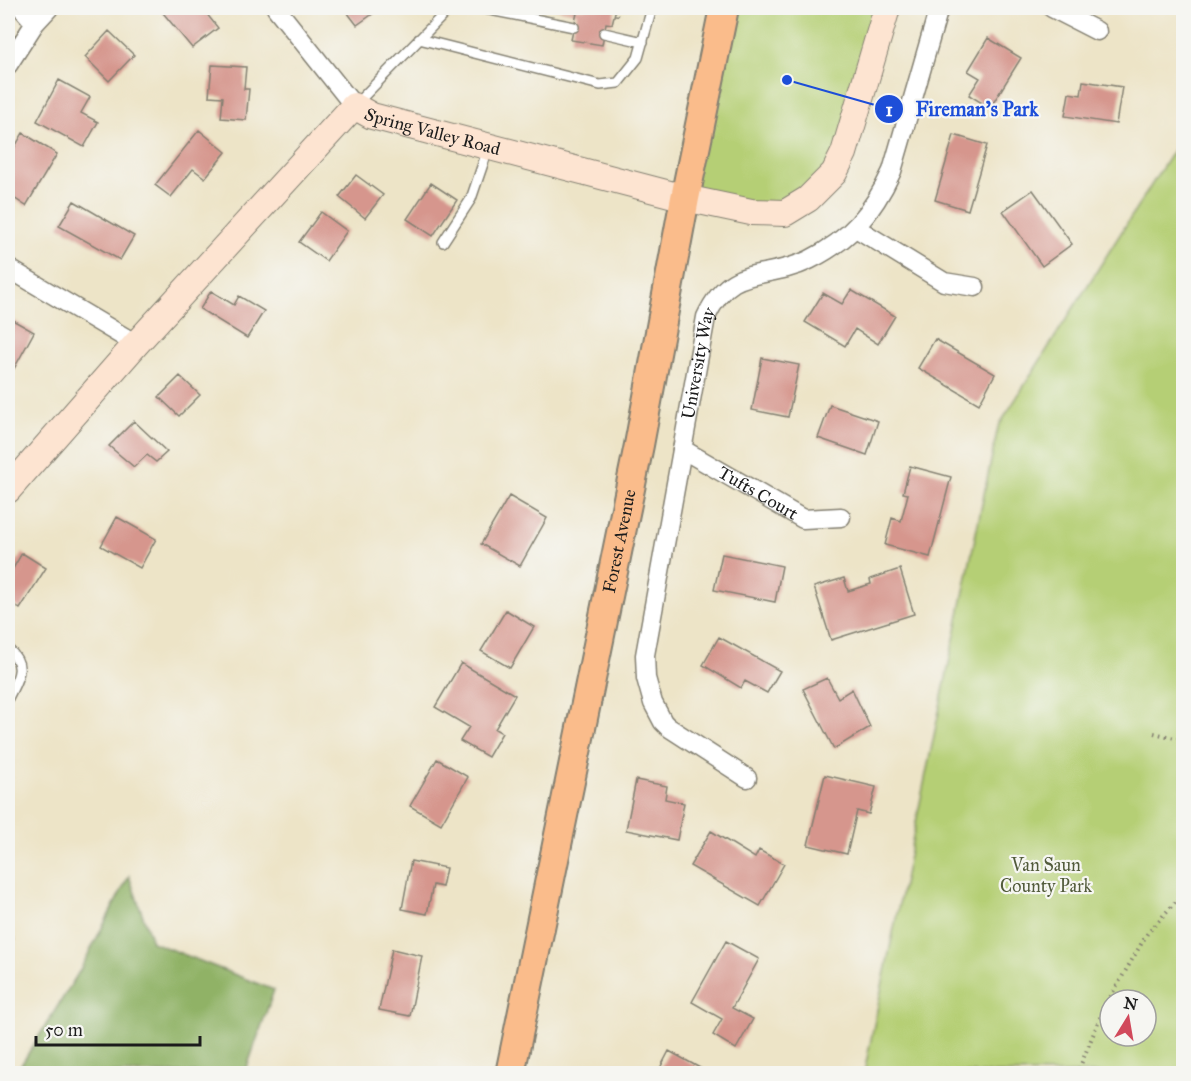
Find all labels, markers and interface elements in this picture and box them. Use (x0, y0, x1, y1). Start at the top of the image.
callout: Fireman's Park (874, 90, 1051, 128)
text: Fireman's Park (916, 97, 1039, 121)
text: 1 (885, 99, 893, 121)
street label: Spring Valley Road (360, 103, 503, 160)
street label: University Way (677, 303, 720, 421)
street label: Tufts Court (714, 461, 803, 525)
street label: Forest Avenue (598, 487, 641, 595)
park label: Van Saun County Park (1000, 854, 1093, 897)
north arrow (1098, 988, 1158, 1048)
text: N (1122, 993, 1140, 1014)
scale bar (36, 1009, 200, 1047)
text: 50 m (45, 1019, 83, 1041)

